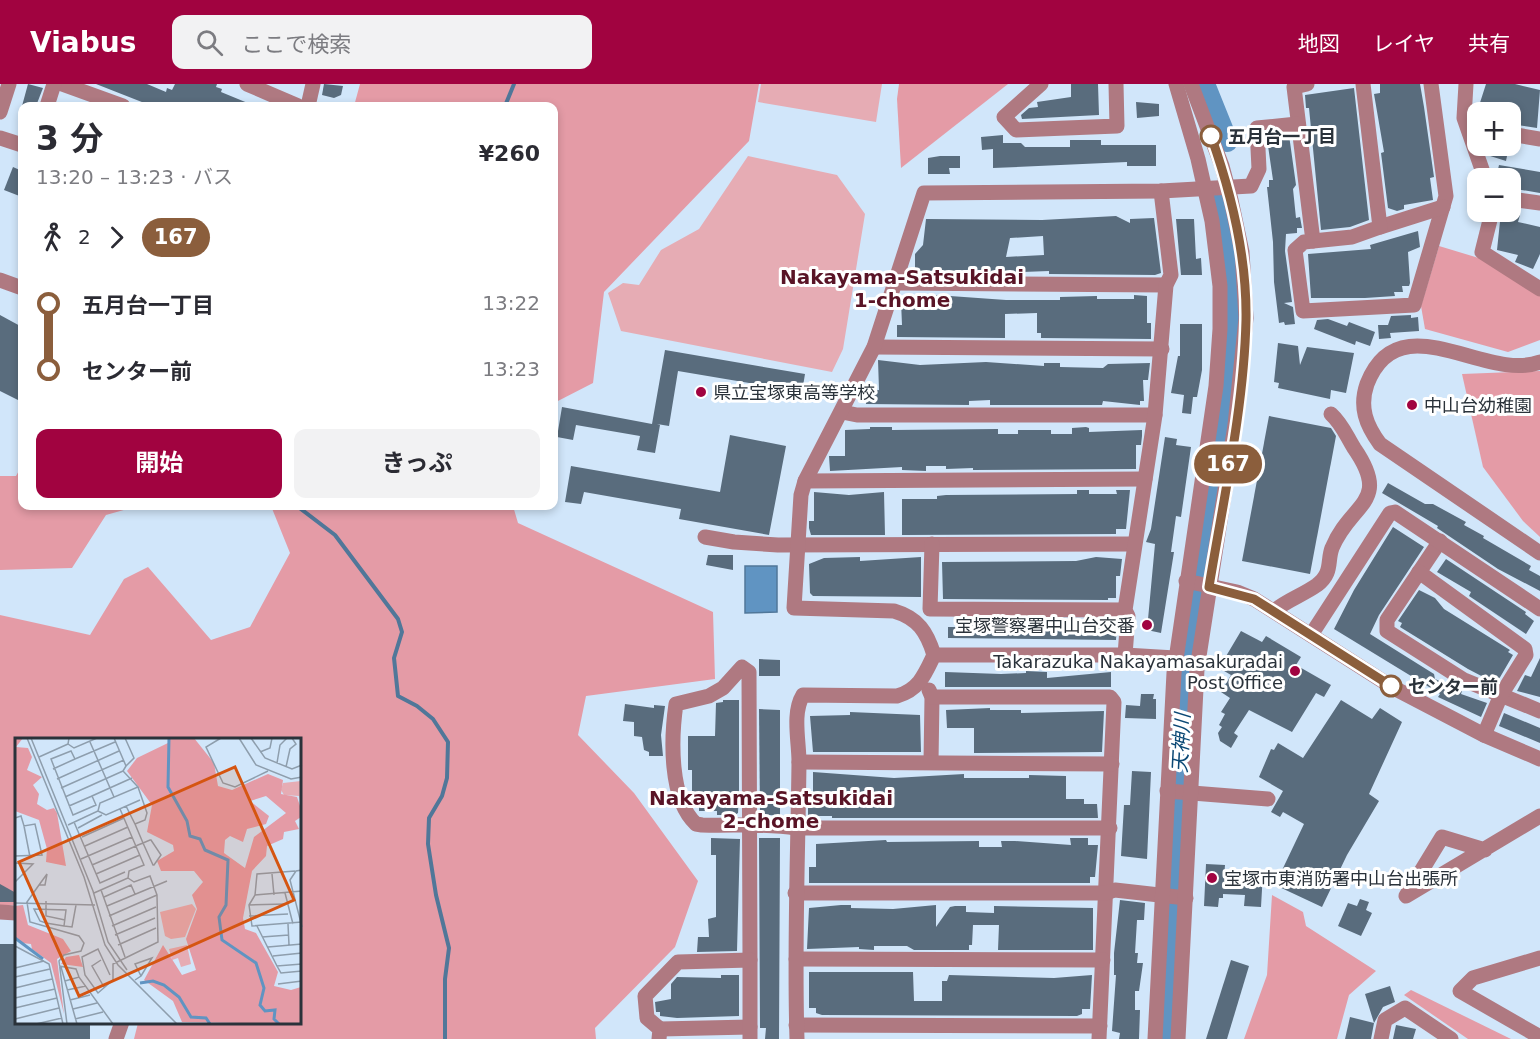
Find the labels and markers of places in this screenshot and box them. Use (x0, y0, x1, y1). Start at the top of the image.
marker: 五月台一丁目 (1200, 125, 1222, 147)
place label: 五月台一丁目 (1228, 126, 1336, 147)
place label: 県立宝塚東高等学校 (713, 382, 875, 403)
marker: 県立宝塚東高等学校 (694, 385, 708, 399)
place label: 中山台幼稚園 (1424, 395, 1532, 416)
marker: 中山台幼稚園 (1405, 398, 1419, 412)
place label: 宝塚警察署中山台交番 (955, 615, 1135, 636)
marker: 宝塚警察署中山台交番 (1140, 618, 1154, 632)
place label: Takarazuka Nakayamasakuradai Post Office (992, 651, 1283, 693)
marker: Takarazuka Nakayamasakuradai Post Office (1288, 664, 1302, 678)
marker: センター前 (1380, 675, 1402, 697)
place label: センター前 (1408, 676, 1498, 697)
place label: 宝塚市東消防署中山台出張所 (1224, 868, 1458, 889)
marker: 宝塚市東消防署中山台出張所 (1205, 871, 1219, 885)

